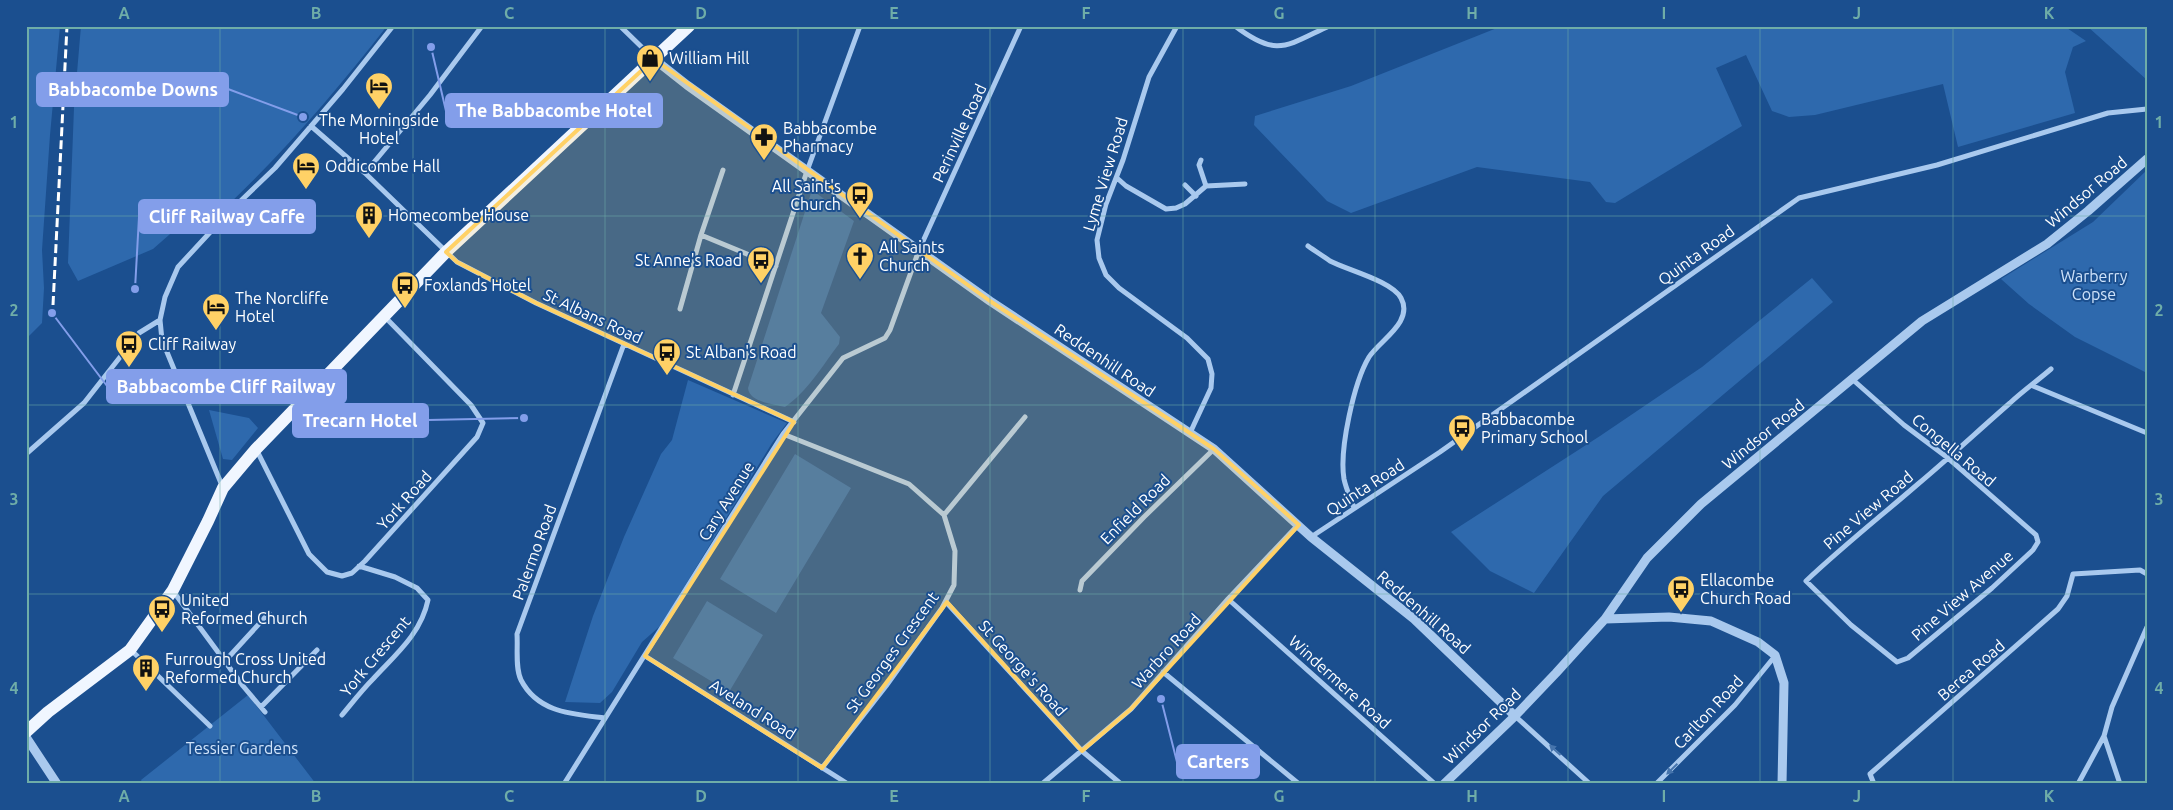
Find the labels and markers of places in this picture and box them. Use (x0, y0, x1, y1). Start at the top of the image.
shop icon: William Hill (635, 43, 665, 82)
place label: William Hill (669, 49, 749, 67)
hotel icon: The Morningside Hotel (364, 71, 394, 110)
callout: Babbacombe Downs (37, 73, 228, 106)
callout: The Babbacombe Hotel (446, 94, 662, 127)
place label: The Morningside Hotel (319, 111, 439, 147)
place label: Babbacombe Pharmacy (783, 119, 877, 155)
pharmacy icon: Babbacombe Pharmacy (749, 122, 779, 161)
hotel icon: Oddicombe Hall (291, 151, 321, 190)
place label: Oddicombe Hall (325, 157, 440, 175)
place label: All Saint's Church (772, 177, 841, 213)
bus stop icon: All Saint's Church (845, 180, 875, 219)
callout: Cliff Railway Caffe (139, 200, 315, 233)
building icon: Homecombe House (354, 200, 384, 239)
place label: Homecombe House (388, 206, 529, 224)
place label: All Saints Church (879, 238, 944, 274)
church icon: All Saints Church (845, 241, 875, 280)
bus stop icon: St Anne's Road (746, 245, 776, 284)
place label: St Anne's Road (635, 251, 742, 269)
bus stop icon: Foxlands Hotel (390, 270, 420, 309)
place label: Foxlands Hotel (424, 276, 531, 294)
place label: The Norcliffe Hotel (235, 289, 329, 325)
hotel icon: The Norcliffe Hotel (201, 292, 231, 331)
bus stop icon: Cliff Railway (114, 329, 144, 368)
place label: Cliff Railway (148, 335, 237, 353)
bus stop icon: St Alban's Road (652, 337, 682, 376)
place label: St Alban's Road (686, 343, 797, 361)
callout: Babbacombe Cliff Railway (107, 370, 346, 403)
callout: Trecarn Hotel (293, 404, 428, 437)
place label: Babbacombe Primary School (1481, 410, 1588, 446)
bus stop icon: Babbacombe Primary School (1447, 413, 1477, 452)
place label: Ellacombe Church Road (1700, 571, 1791, 607)
bus stop icon: Ellacombe Church Road (1666, 574, 1696, 613)
place label: United Reformed Church (181, 591, 308, 627)
bus stop icon: United Reformed Church (147, 594, 177, 633)
place label: Furrough Cross United Reformed Church (165, 650, 326, 686)
building icon: Furrough Cross United Reformed Church (131, 653, 161, 692)
callout: Carters (1177, 745, 1259, 778)

